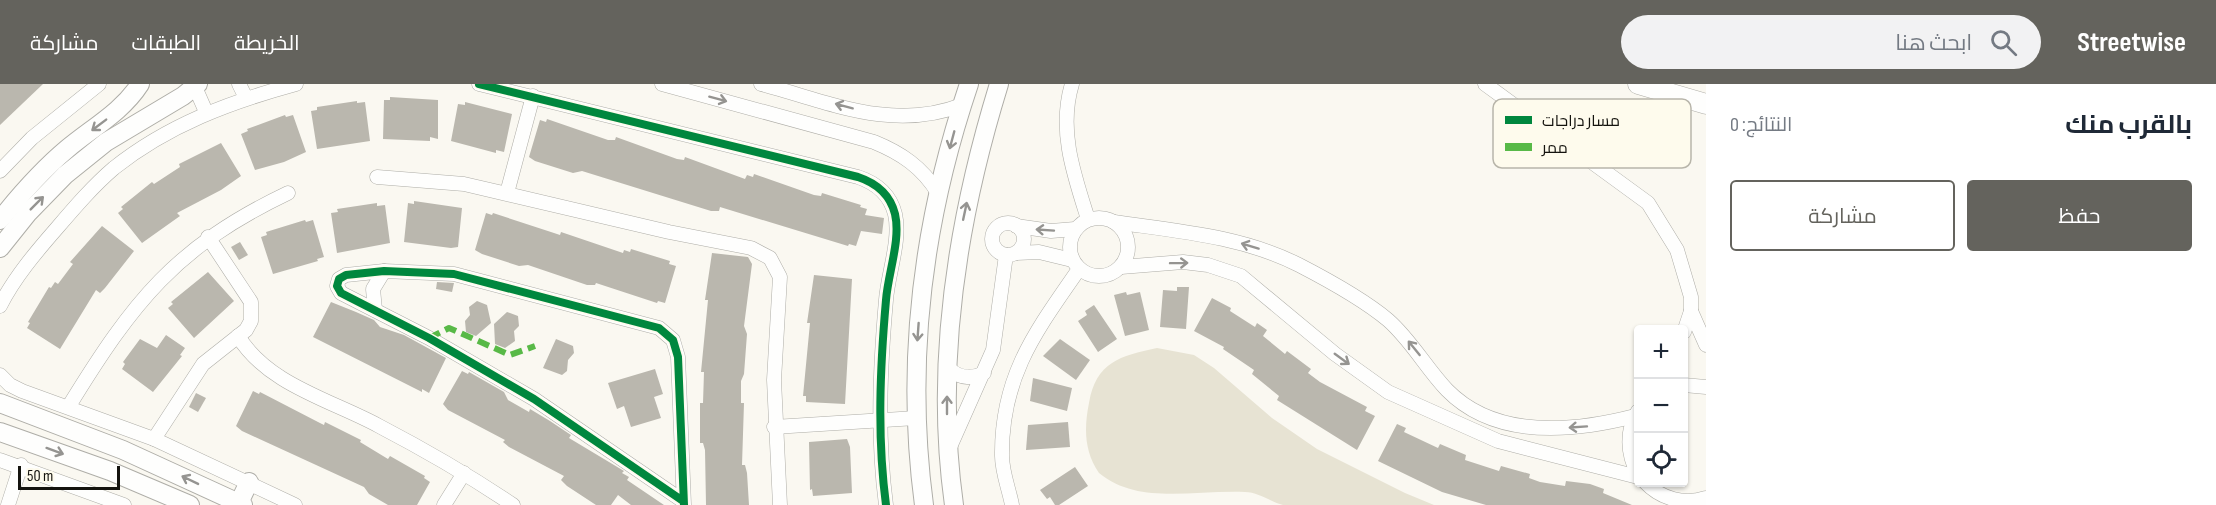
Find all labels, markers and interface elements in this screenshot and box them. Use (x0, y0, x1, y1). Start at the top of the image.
search box (1621, 15, 2041, 69)
icon: search (1987, 26, 2020, 59)
text: Streetwise (2077, 26, 2186, 59)
text: ابحث هنا (1895, 30, 1972, 57)
text: مشاركة (30, 31, 99, 56)
text: الطبقات (132, 31, 201, 56)
text: الخريطة (234, 31, 300, 56)
one-way arrow (708, 94, 727, 106)
legend (1493, 99, 1691, 168)
one-way arrow (834, 100, 853, 112)
text: بالقرب منك (2065, 110, 2192, 141)
text: مسار دراجات (1542, 112, 1620, 131)
text: النتائج: 0 (1730, 113, 1792, 137)
one-way arrow (91, 118, 107, 131)
one-way arrow (946, 130, 957, 149)
text: ممر (1541, 139, 1568, 158)
button: مشاركة (1730, 180, 1955, 251)
button: حفظ (1967, 180, 2192, 251)
one-way arrow (30, 196, 45, 211)
one-way arrow (960, 202, 971, 221)
one-way arrow (1036, 225, 1055, 236)
one-way arrow (1241, 240, 1260, 251)
one-way arrow (1169, 257, 1189, 269)
one-way arrow (913, 321, 924, 341)
map controls (1634, 325, 1688, 487)
button: + (1634, 325, 1688, 379)
one-way arrow (1407, 340, 1420, 356)
one-way arrow (1334, 353, 1350, 366)
button: − (1634, 379, 1688, 433)
one-way arrow (941, 395, 953, 415)
one-way arrow (1568, 422, 1588, 433)
button: locate (1634, 433, 1688, 487)
one-way arrow (46, 446, 64, 457)
scale bar (18, 463, 120, 490)
text: 50 m (27, 467, 53, 486)
one-way arrow (182, 473, 200, 485)

